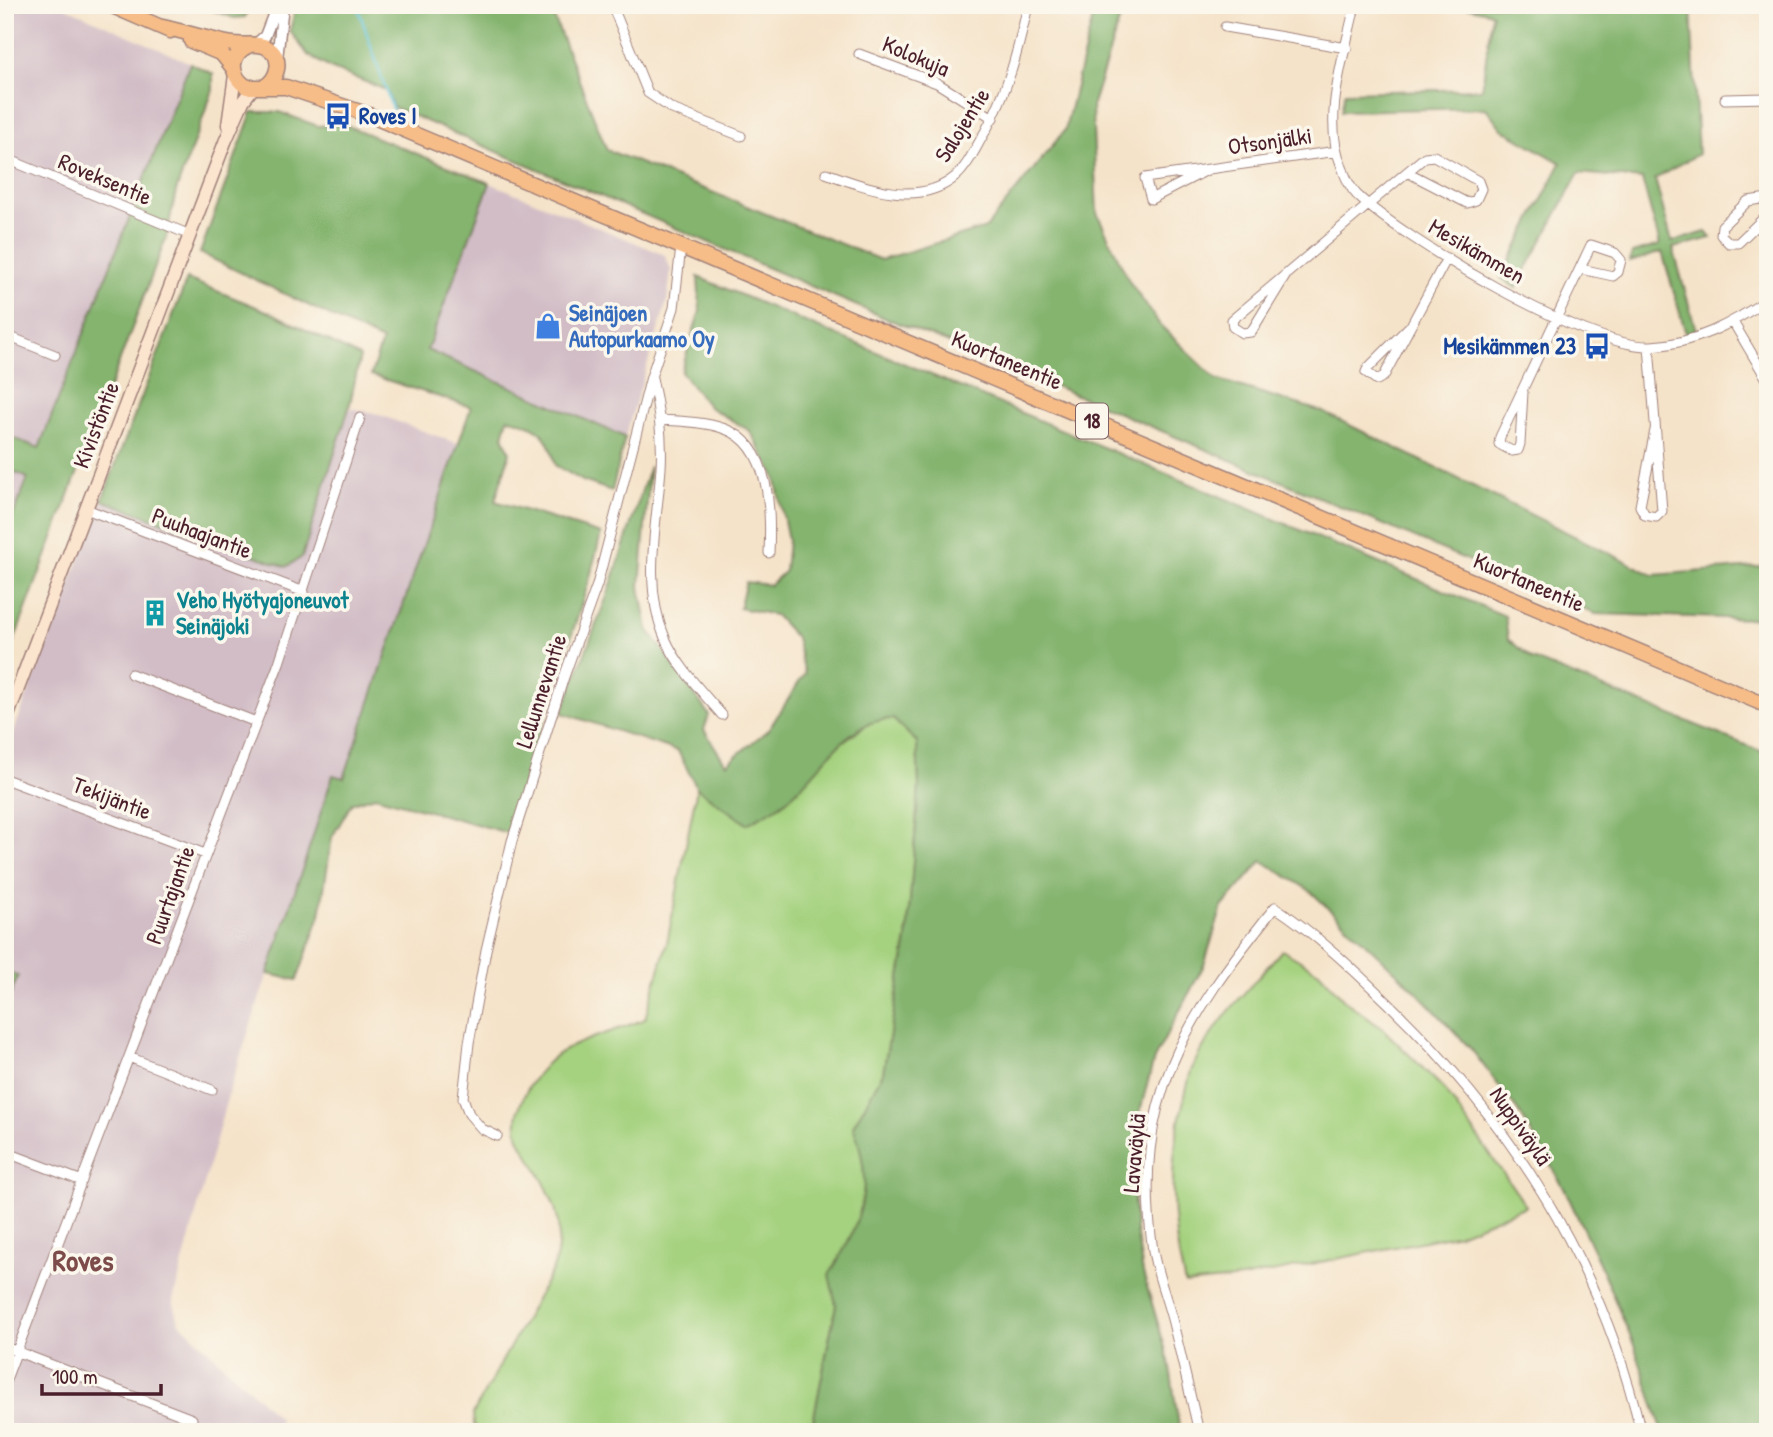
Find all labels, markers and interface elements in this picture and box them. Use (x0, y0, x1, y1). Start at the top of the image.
street label: Kolokuja (878, 28, 954, 83)
street label: Salojentie (927, 82, 996, 168)
place label: Roves I (359, 100, 417, 131)
bus stop icon: Roves I (323, 101, 353, 131)
street label: Otsonjälki (1226, 119, 1314, 162)
street label: Roveksentie (54, 145, 156, 212)
street label: Mesikämmen (1423, 211, 1531, 291)
place label: Seinäjoen Autopurkaamo Oy (569, 297, 715, 355)
shop icon: Seinäjoen Autopurkaamo Oy (533, 311, 563, 341)
street label: Kuortaneentie (947, 322, 1067, 397)
place label: Mesikämmen 23 (1443, 330, 1576, 361)
bus stop icon: Mesikämmen 23 (1582, 331, 1612, 361)
street label: Kivistöntie (65, 377, 126, 472)
road number: 18 (1076, 404, 1108, 438)
street label: Puuhaajantie (148, 499, 256, 566)
street label: Kuortaneentie (1469, 544, 1589, 619)
place label: Veho Hyötyajoneuvot Seinäjoki (176, 584, 350, 641)
building icon: Veho Hyötyajoneuvot Seinäjoki (140, 598, 170, 628)
street label: Lellunnevantie (508, 630, 573, 752)
street label: Tekijäntie (69, 768, 156, 827)
street label: Puurtajantie (137, 841, 202, 948)
street label: Nuppiväylä (1483, 1080, 1560, 1171)
street label: Lavaväylä (1115, 1112, 1152, 1194)
district label: Roves (52, 1240, 114, 1280)
scale bar (42, 1353, 161, 1397)
text: 100 m (52, 1362, 98, 1391)

